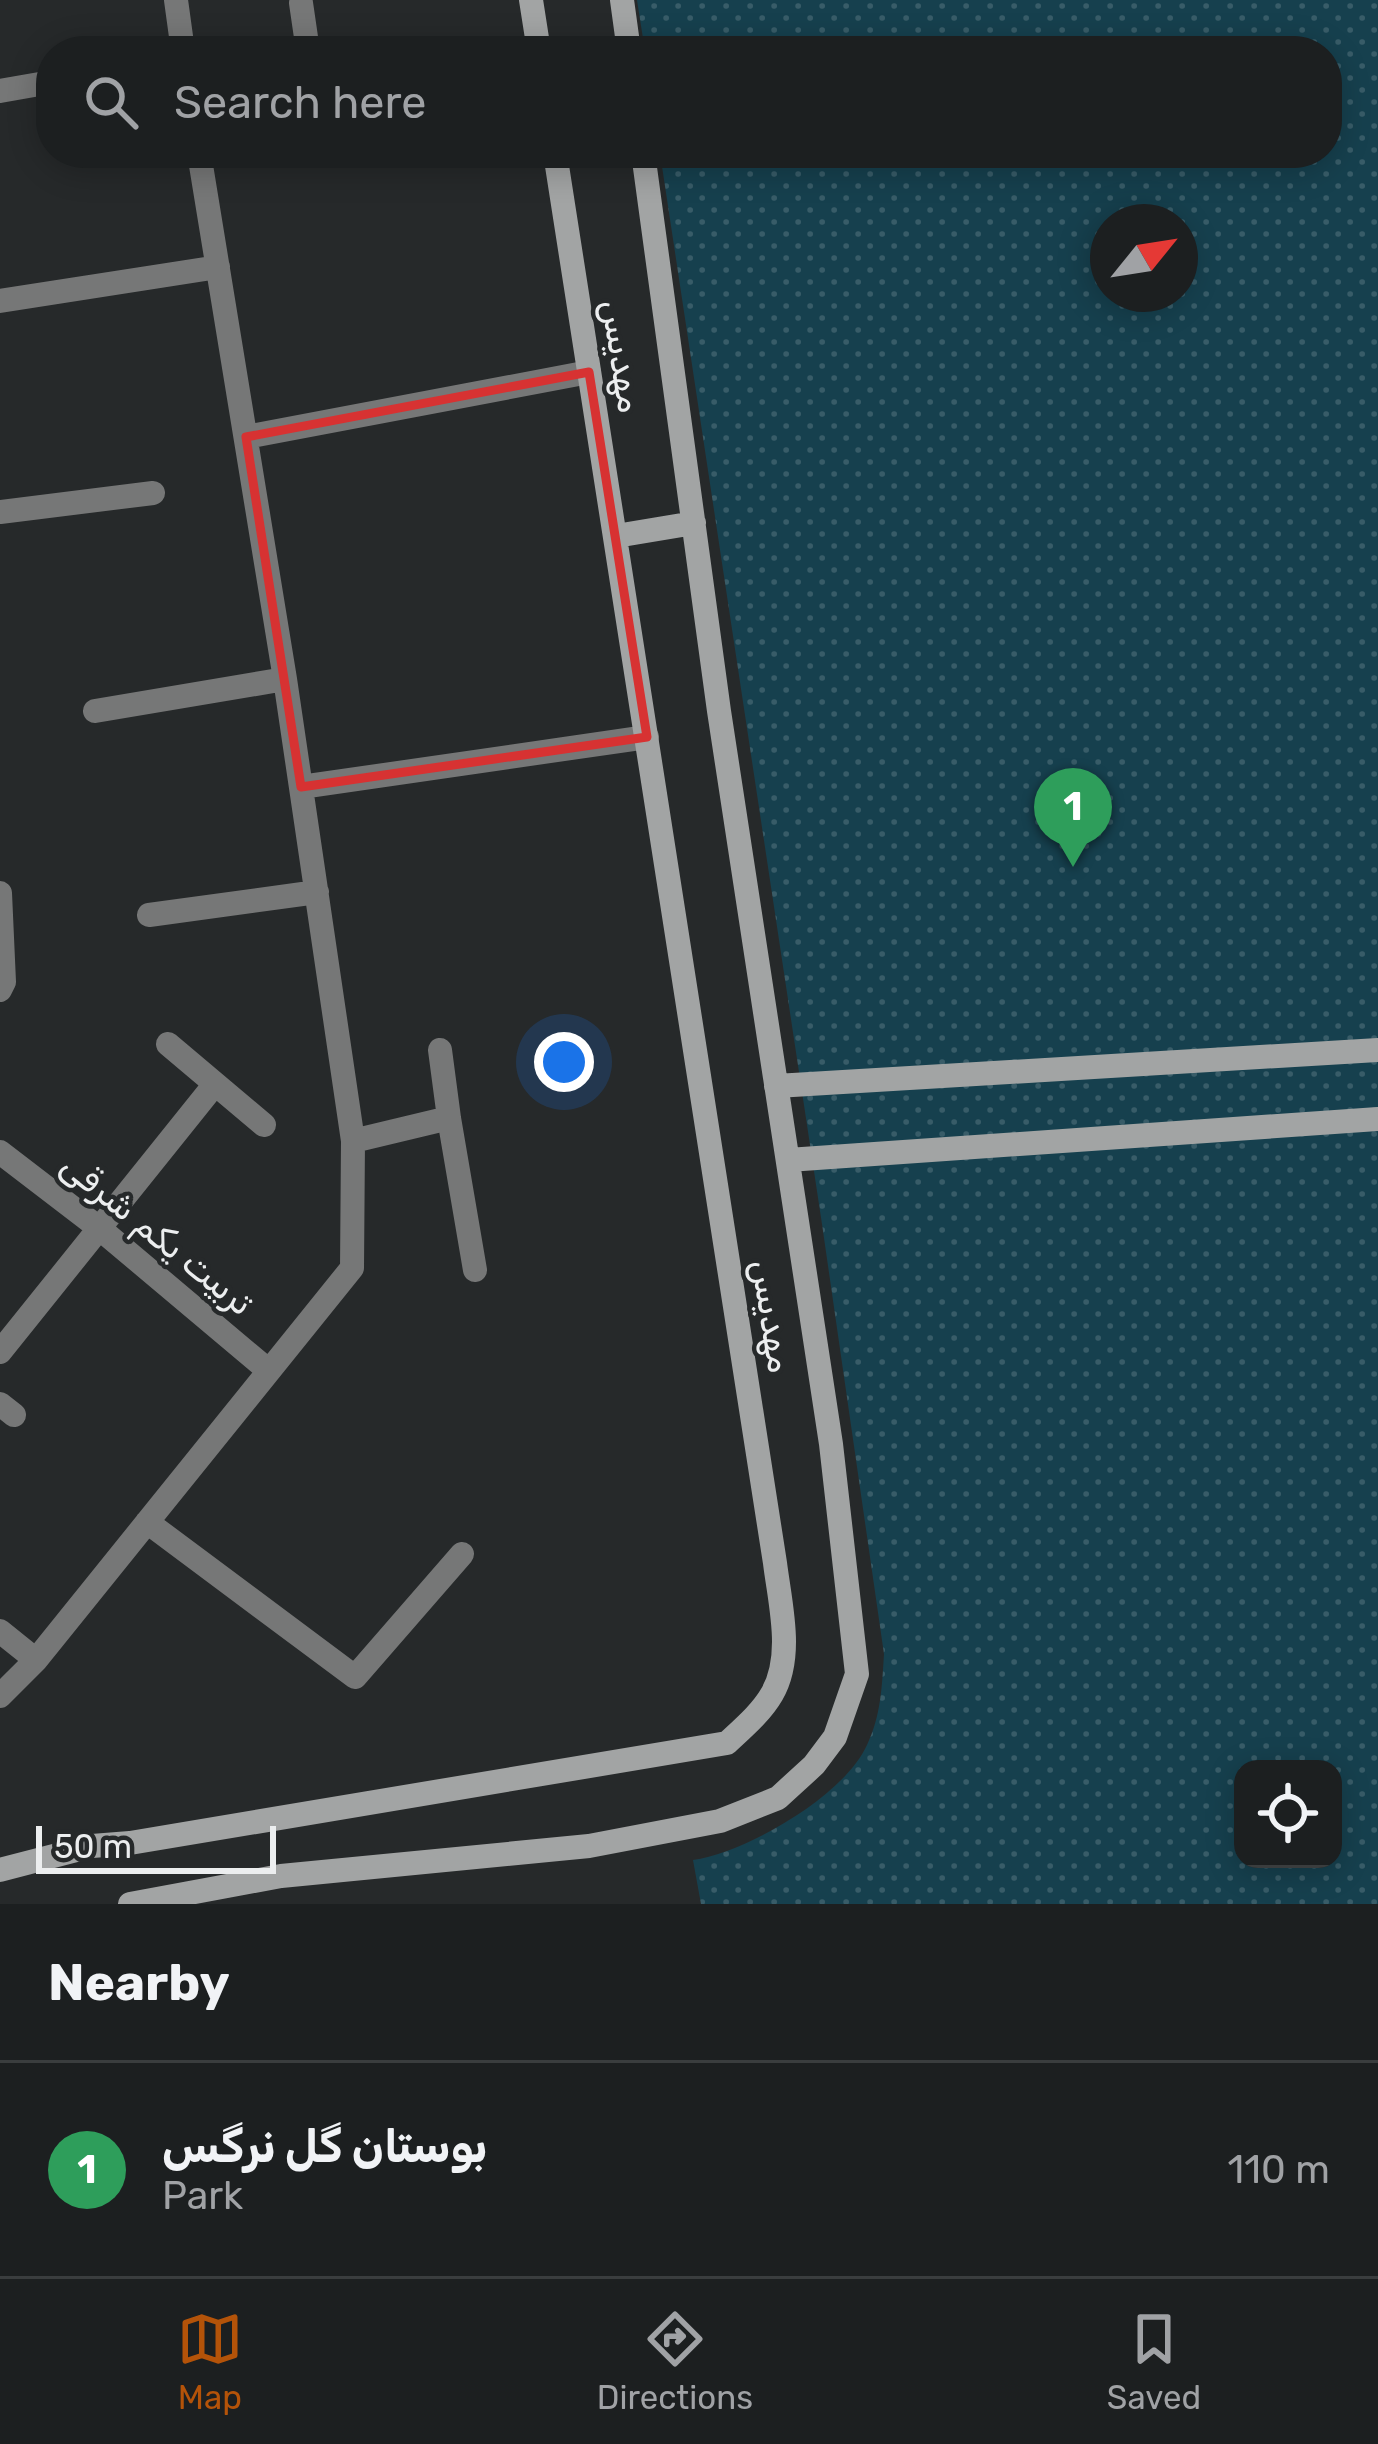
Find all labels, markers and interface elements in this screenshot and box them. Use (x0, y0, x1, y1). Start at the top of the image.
search box (36, 36, 1342, 168)
icon: search (78, 69, 144, 135)
text: Search here (174, 76, 426, 129)
north arrow (1090, 204, 1198, 312)
street label: مهدیس (592, 296, 653, 416)
pin: 1 (1034, 768, 1112, 867)
your location (534, 1032, 594, 1092)
street label: تربیت یکم شرقی (51, 1143, 263, 1326)
street label: مهدیس (742, 1256, 803, 1376)
map controls (1234, 1760, 1342, 1868)
button: locate (1234, 1760, 1342, 1868)
scale bar (36, 1820, 276, 1873)
text: 50 m (54, 1827, 132, 1866)
text: Nearby (48, 1952, 230, 2013)
text: بوستان گل نرگس (162, 2120, 487, 2173)
text: 1 (77, 2147, 97, 2193)
text: 110 m (1228, 2147, 1330, 2193)
text: Park (162, 2173, 243, 2219)
tab: Map (177, 2306, 243, 2417)
tab: Directions (597, 2306, 753, 2417)
tab: Saved (1107, 2306, 1201, 2417)

